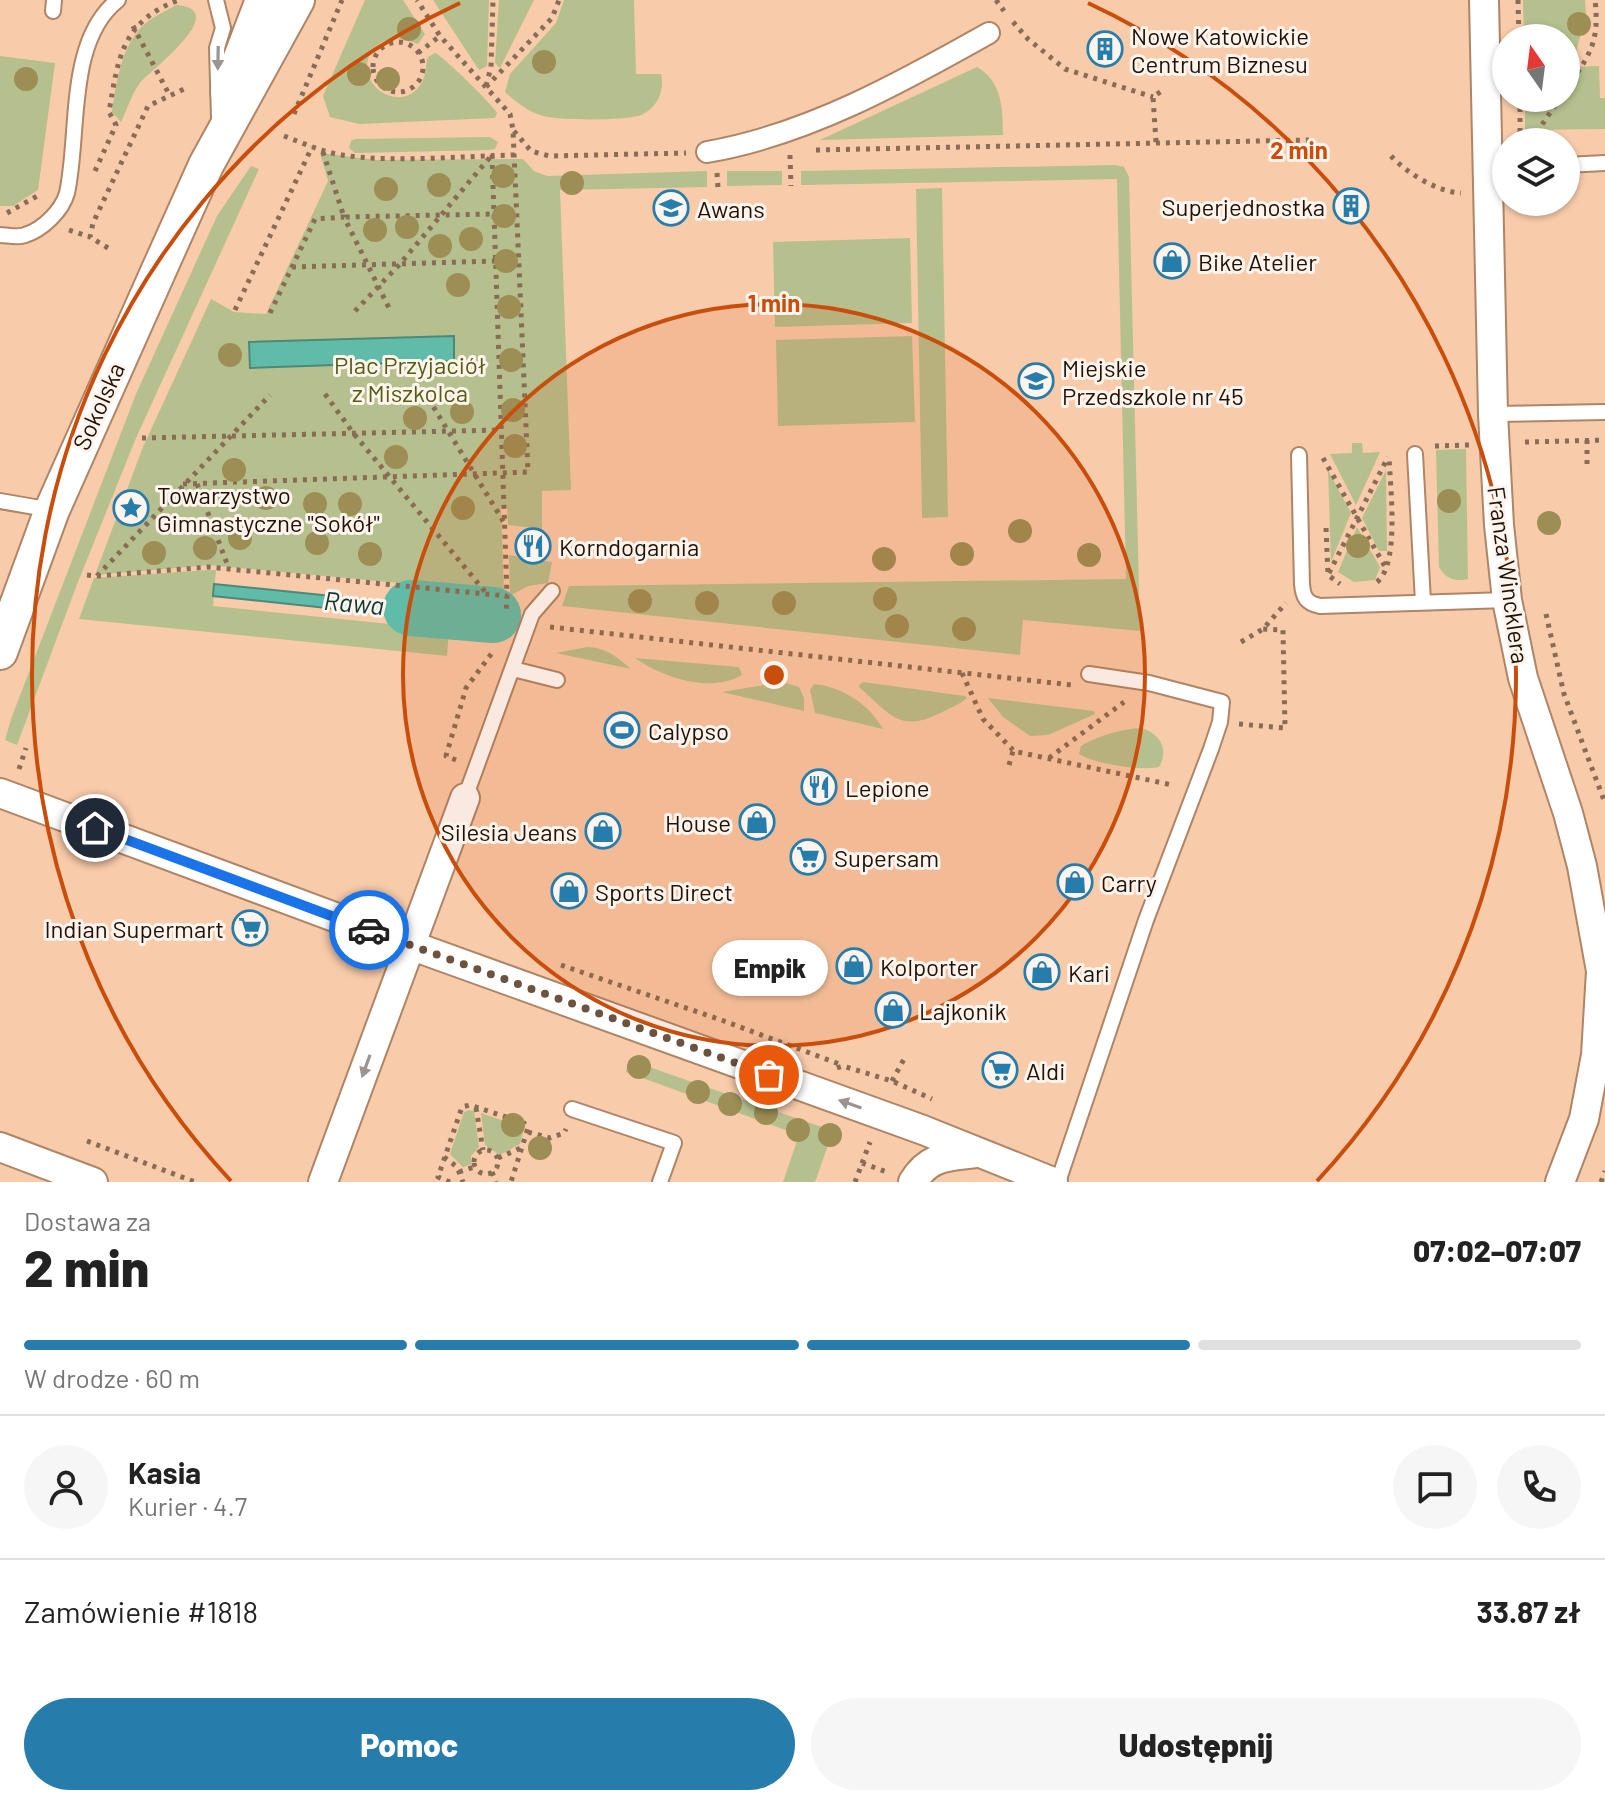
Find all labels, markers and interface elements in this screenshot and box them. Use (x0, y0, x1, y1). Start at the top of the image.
place label: Nowe Katowickie Centrum Biznesu (1131, 21, 1309, 78)
north arrow (1492, 24, 1580, 112)
map controls (1492, 24, 1580, 216)
building icon: Nowe Katowickie Centrum Biznesu (1086, 30, 1124, 68)
one-way arrow (212, 46, 224, 71)
button: layers (1492, 128, 1580, 216)
text: 2 min (1270, 135, 1328, 164)
building icon: Superjednostka (1332, 187, 1370, 225)
school or university icon: Awans (652, 189, 690, 227)
place label: Superjednostka (1162, 192, 1325, 221)
place label: Awans (697, 194, 765, 223)
shop icon: Bike Atelier (1153, 242, 1191, 280)
place label: Bike Atelier (1198, 247, 1317, 276)
text: 1 min (748, 288, 800, 317)
park label: Plac Przyjaciół z Miszkolca (334, 350, 486, 407)
place label: Miejskie Przedszkole nr 45 (1062, 353, 1244, 410)
street label: Sokolska (66, 358, 130, 454)
school or university icon: Miejskie Przedszkole nr 45 (1017, 362, 1055, 400)
place label: Towarzystwo Gimnastyczne "Sokół" (157, 480, 380, 537)
street label: Franza Wincklera (1482, 484, 1536, 666)
place icon: Towarzystwo Gimnastyczne "Sokół" (112, 489, 150, 527)
restaurant icon: Korndogarnia (514, 527, 552, 565)
place label: Korndogarnia (559, 532, 699, 561)
water label: Rawa (322, 584, 386, 620)
centre of rings (760, 661, 788, 689)
sports icon: Calypso (603, 711, 641, 749)
place label: Calypso (648, 716, 729, 745)
restaurant icon: Lepione (800, 768, 838, 806)
place label: Lepione (845, 773, 929, 802)
pin (61, 794, 129, 862)
shop icon: House (738, 803, 776, 841)
icon: home (73, 806, 117, 850)
place label: House (665, 808, 731, 837)
shop icon: Silesia Jeans (584, 812, 622, 850)
place label: Silesia Jeans (441, 817, 577, 846)
supermarket icon: Supersam (789, 838, 827, 876)
place label: Supersam (834, 843, 939, 872)
shop icon: Carry (1056, 863, 1094, 901)
place label: Carry (1101, 868, 1157, 897)
shop icon: Sports Direct (550, 872, 588, 910)
place label: Sports Direct (595, 877, 733, 906)
courier (329, 890, 409, 970)
icon: car (347, 908, 391, 952)
supermarket icon: Indian Supermart (231, 909, 269, 947)
place label: Indian Supermart (44, 914, 224, 943)
callout: Empik (711, 939, 827, 995)
shop icon: Kolporter (835, 947, 873, 985)
text: Empik (734, 952, 806, 983)
place label: Kolporter (880, 952, 978, 981)
shop icon: Kari (1023, 953, 1061, 991)
place label: Kari (1068, 958, 1110, 987)
shop icon: Lajkonik (874, 991, 912, 1029)
place label: Lajkonik (919, 996, 1007, 1025)
pin (735, 1041, 803, 1109)
supermarket icon: Aldi (981, 1051, 1019, 1089)
icon: bag (747, 1053, 791, 1097)
one-way arrow (359, 1055, 371, 1079)
place label: Aldi (1026, 1056, 1065, 1085)
one-way arrow (838, 1097, 862, 1109)
text: Dostawa za (24, 1205, 151, 1236)
text: 07:02–07:07 (1413, 1232, 1581, 1268)
text: 2 min (24, 1235, 149, 1297)
text: W drodze · 60 m (24, 1362, 200, 1393)
button: person (24, 1445, 108, 1529)
button: chat (1393, 1445, 1477, 1529)
button: phone (1497, 1445, 1581, 1529)
text: Kasia (128, 1454, 201, 1490)
text: Kurier · 4.7 (128, 1490, 247, 1521)
text: Zamówienie #1818 (24, 1593, 258, 1629)
text: 33.87 zł (1477, 1593, 1581, 1629)
button: Pomoc (24, 1698, 795, 1790)
button: Udostępnij (811, 1698, 1581, 1790)

